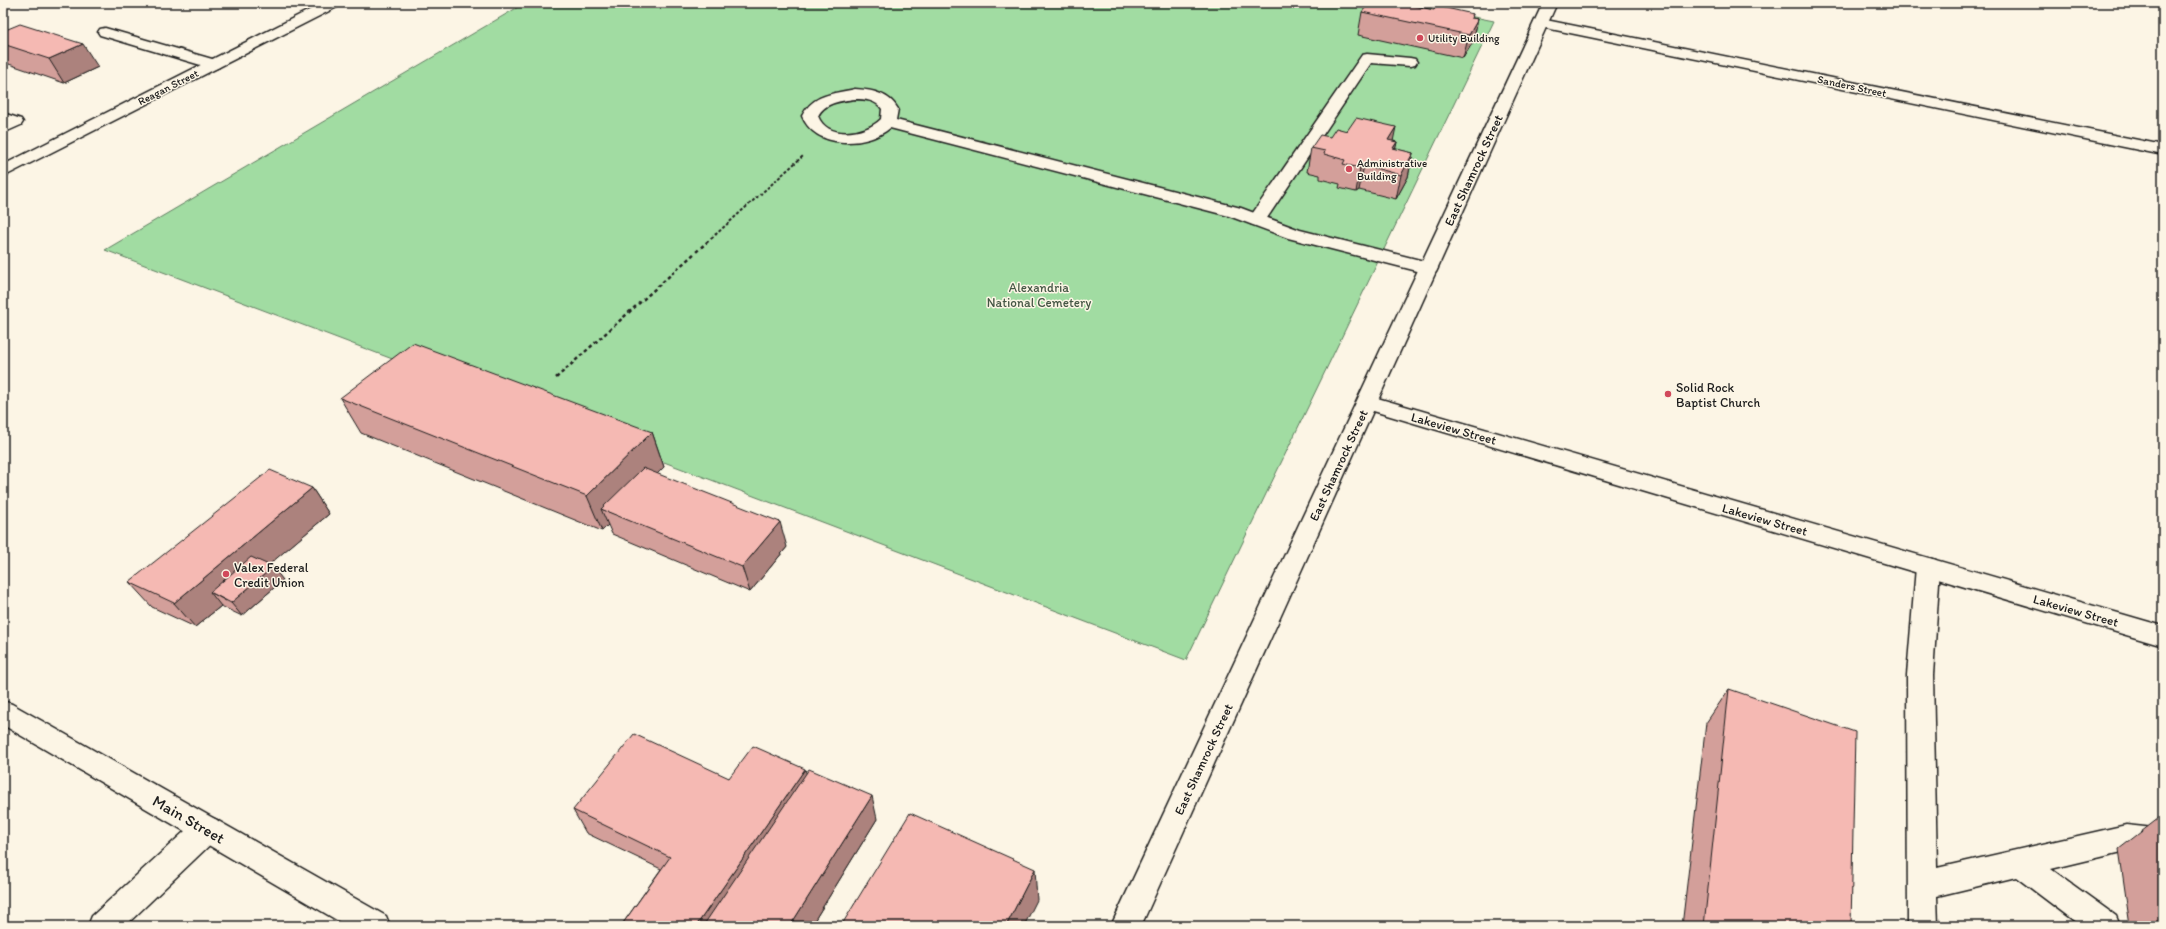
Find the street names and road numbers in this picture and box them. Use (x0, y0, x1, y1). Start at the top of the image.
street label: Reagan Street (136, 67, 201, 108)
street label: Sanders Street (1816, 73, 1888, 100)
street label: East Shamrock Street (1441, 112, 1506, 228)
street label: East Shamrock Street (1306, 407, 1371, 523)
street label: Lakeview Street (1410, 409, 1498, 448)
street label: Lakeview Street (1721, 500, 1809, 539)
street label: Lakeview Street (2032, 591, 2120, 630)
street label: East Shamrock Street (1171, 701, 1236, 817)
street label: Main Street (149, 791, 228, 848)

